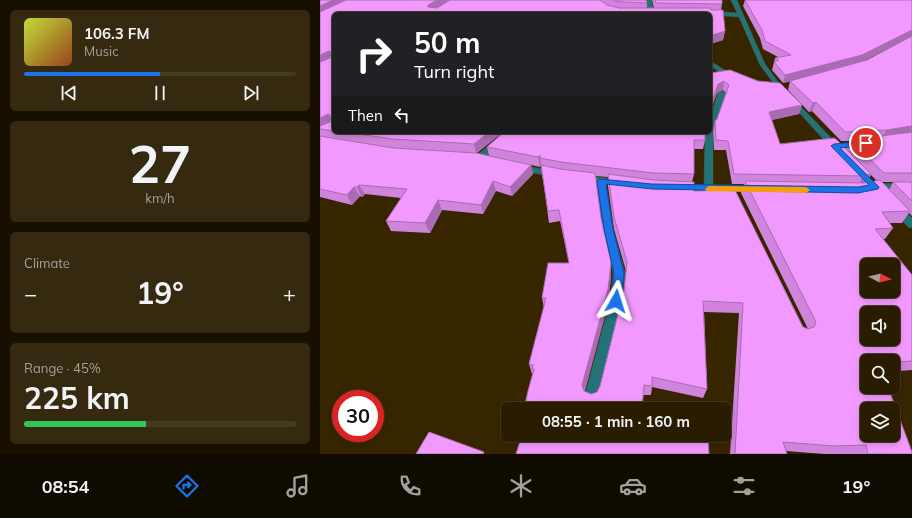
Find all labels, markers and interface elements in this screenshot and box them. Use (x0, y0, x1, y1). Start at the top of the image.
text: 106.3 FM (84, 24, 149, 43)
text: 50 m (414, 25, 480, 60)
icon: right (348, 28, 400, 80)
text: Music (84, 43, 119, 59)
text: Turn right (414, 60, 494, 83)
icon: previous (58, 82, 80, 104)
icon: pause (149, 82, 171, 104)
icon: next (240, 82, 262, 104)
icon: left (391, 104, 413, 126)
text: Then (348, 106, 383, 125)
pin (849, 126, 883, 160)
text: 27 (129, 131, 191, 196)
icon: arrive (855, 132, 877, 154)
text: km/h (145, 190, 175, 206)
text: Climate (24, 255, 70, 271)
north arrow (860, 258, 900, 298)
map controls (860, 258, 900, 442)
text: 19° (136, 274, 184, 312)
text: − (24, 280, 37, 308)
text: + (283, 280, 296, 308)
position arrow (595, 280, 637, 322)
button: sound (860, 306, 900, 346)
button: search (860, 354, 900, 394)
text: Range · 45% (24, 360, 101, 376)
text: 225 km (24, 379, 130, 417)
speed limit sign: 30 (332, 390, 384, 442)
button: layers (860, 402, 900, 442)
text: 08:55 · 1 min · 160 m (542, 412, 690, 431)
icon: directions (173, 472, 201, 500)
icon: music (284, 472, 312, 500)
icon: phone (396, 472, 424, 500)
icon: climate (507, 472, 535, 500)
icon: car (619, 472, 647, 500)
icon: filters (730, 472, 758, 500)
text: 08:54 (42, 475, 89, 498)
text: 19° (842, 475, 870, 498)

